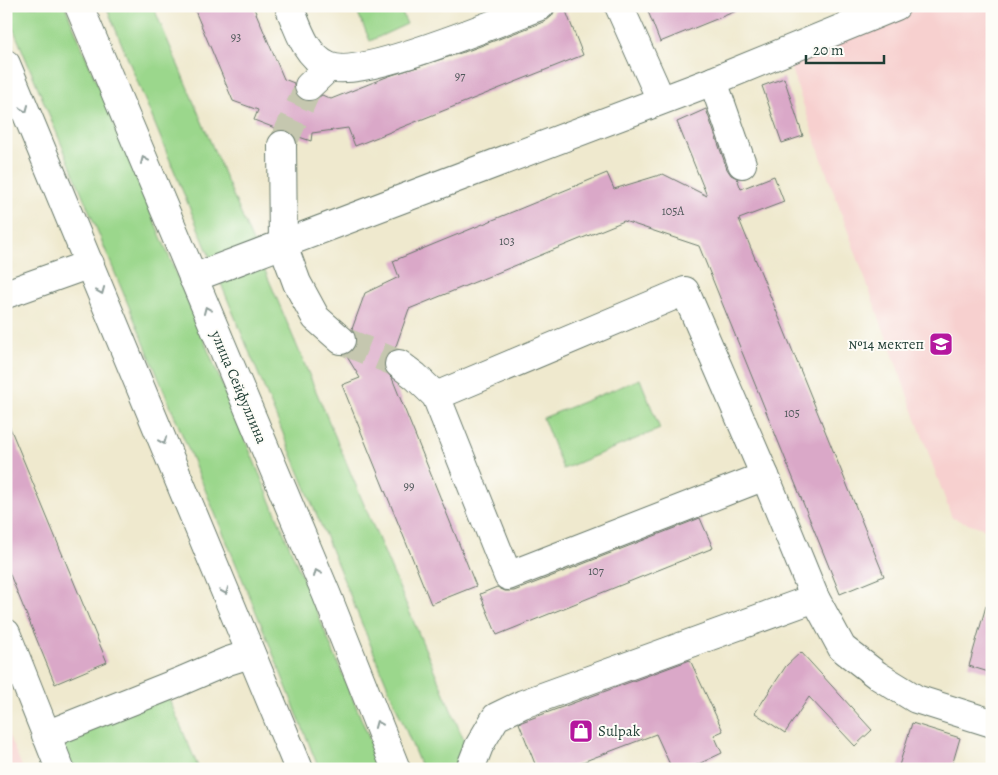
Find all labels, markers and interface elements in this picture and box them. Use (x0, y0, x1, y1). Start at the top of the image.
house number: 93 (231, 29, 241, 45)
scale bar (806, 32, 883, 64)
text: 20 m (813, 40, 844, 60)
house number: 97 (455, 68, 466, 84)
one-way arrow (19, 104, 29, 113)
one-way arrow (139, 157, 149, 165)
house number: 105А (662, 203, 685, 219)
house number: 103 (499, 233, 515, 249)
one-way arrow (95, 286, 106, 295)
one-way arrow (202, 306, 213, 315)
street label: улица Сейфуллина (206, 326, 272, 447)
school or university icon: №14 мектеп (928, 331, 954, 357)
place label: №14 мектеп (848, 334, 924, 354)
house number: 105 (784, 405, 800, 421)
one-way arrow (157, 436, 167, 445)
house number: 99 (404, 478, 414, 494)
house number: 107 (588, 563, 605, 579)
one-way arrow (313, 569, 323, 578)
one-way arrow (219, 586, 229, 595)
shop icon: Sulpak (568, 718, 594, 744)
one-way arrow (374, 720, 384, 728)
place label: Sulpak (598, 721, 641, 741)

